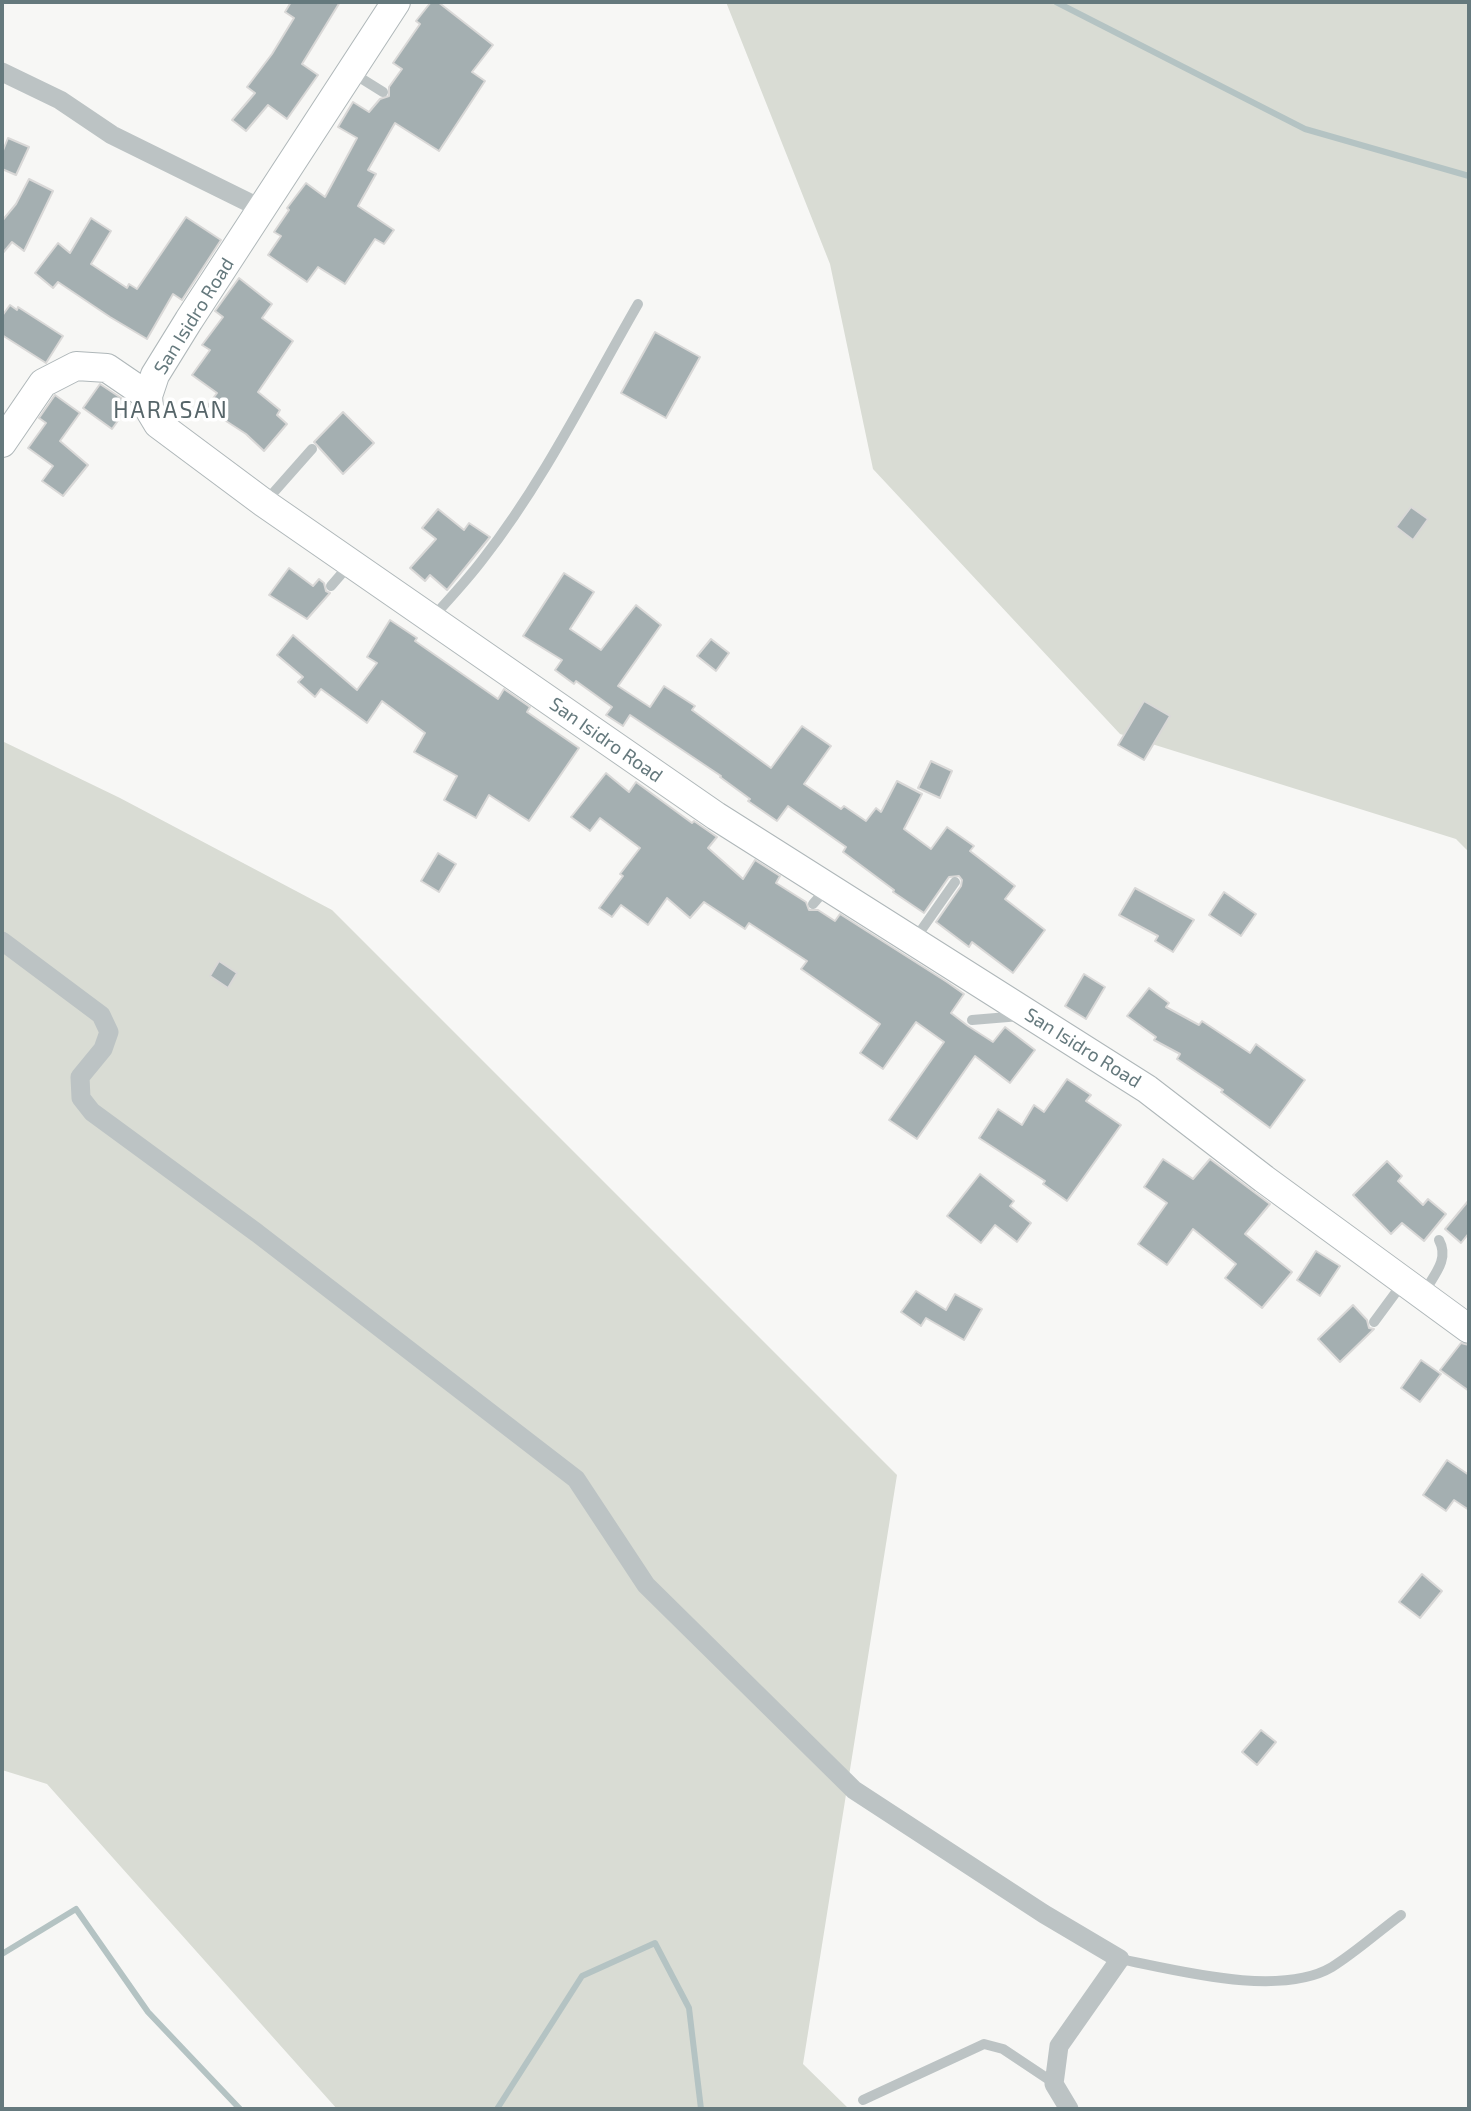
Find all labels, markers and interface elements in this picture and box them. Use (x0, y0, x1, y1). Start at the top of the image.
street label: San Isidro Road (149, 254, 239, 378)
district label: HARASAN (114, 396, 228, 424)
street label: San Isidro Road (545, 693, 667, 787)
street label: San Isidro Road (1021, 1003, 1145, 1093)

